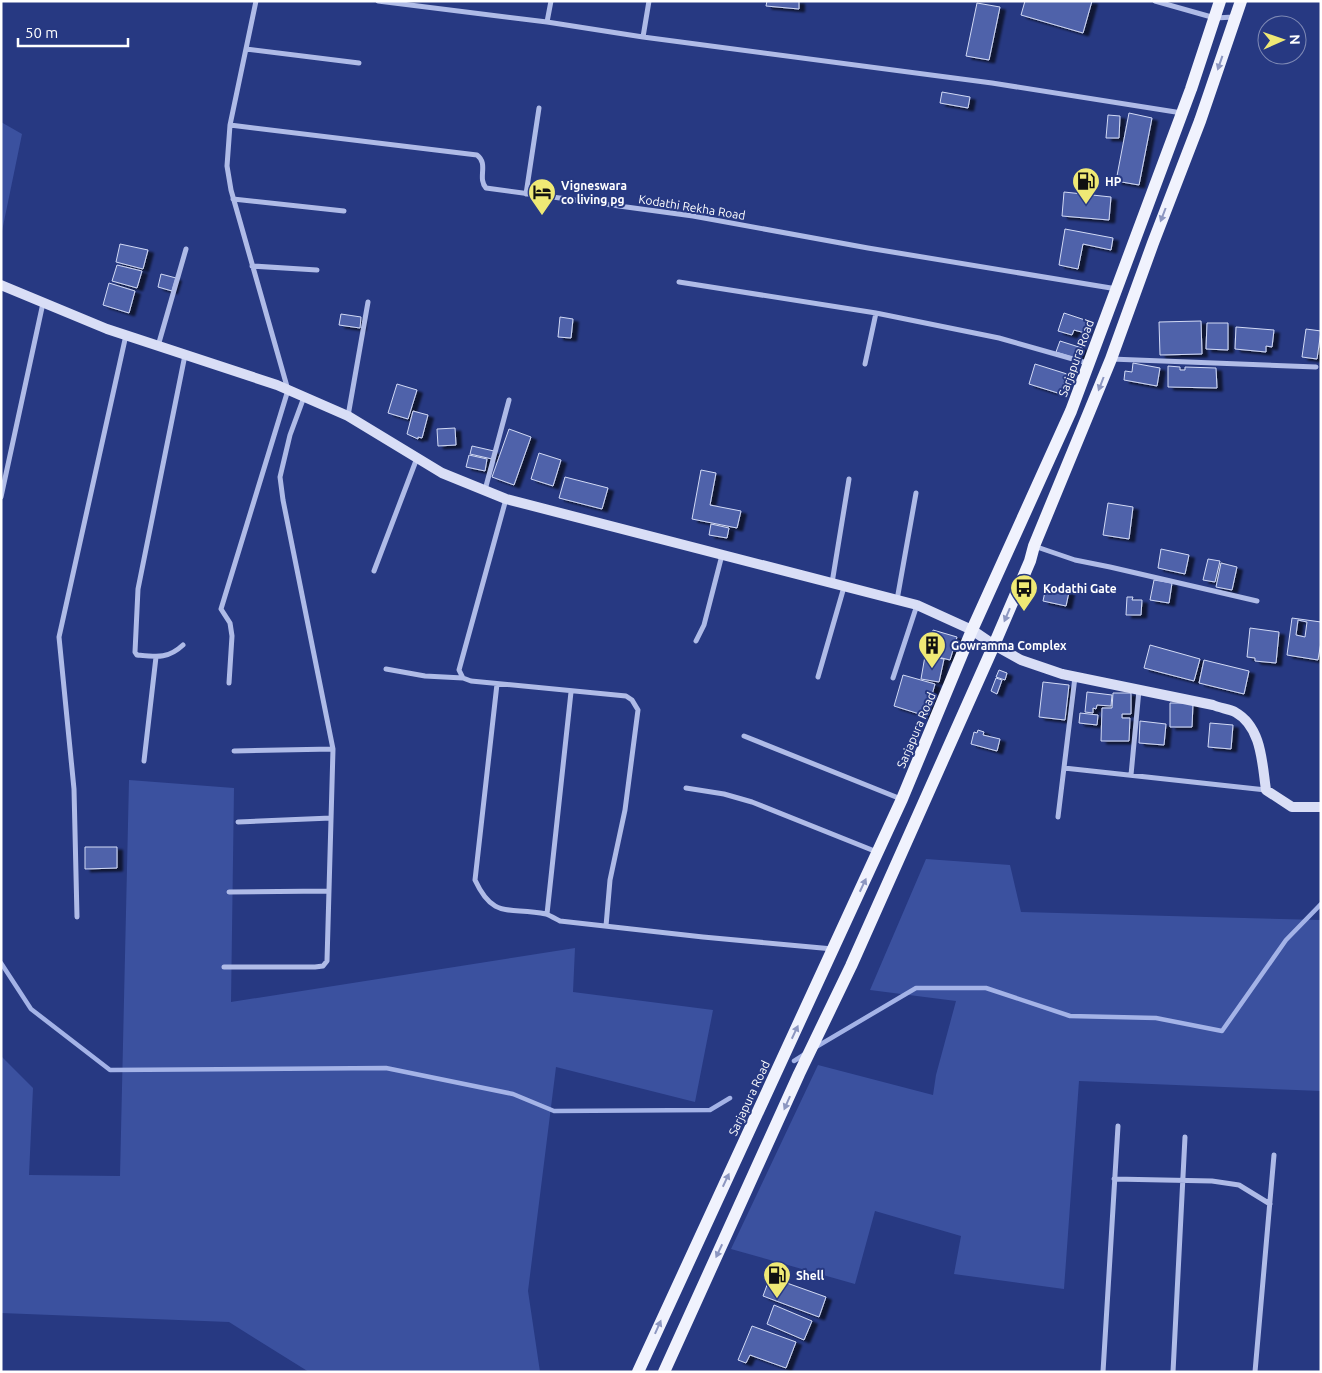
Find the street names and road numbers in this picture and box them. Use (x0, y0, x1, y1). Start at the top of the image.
street label: Kodathi Rekha Road (638, 192, 746, 222)
street label: Sarjapura Road (1056, 318, 1096, 398)
street label: Sarjapura Road (894, 690, 938, 770)
street label: Sarjapura Road (726, 1059, 772, 1137)

